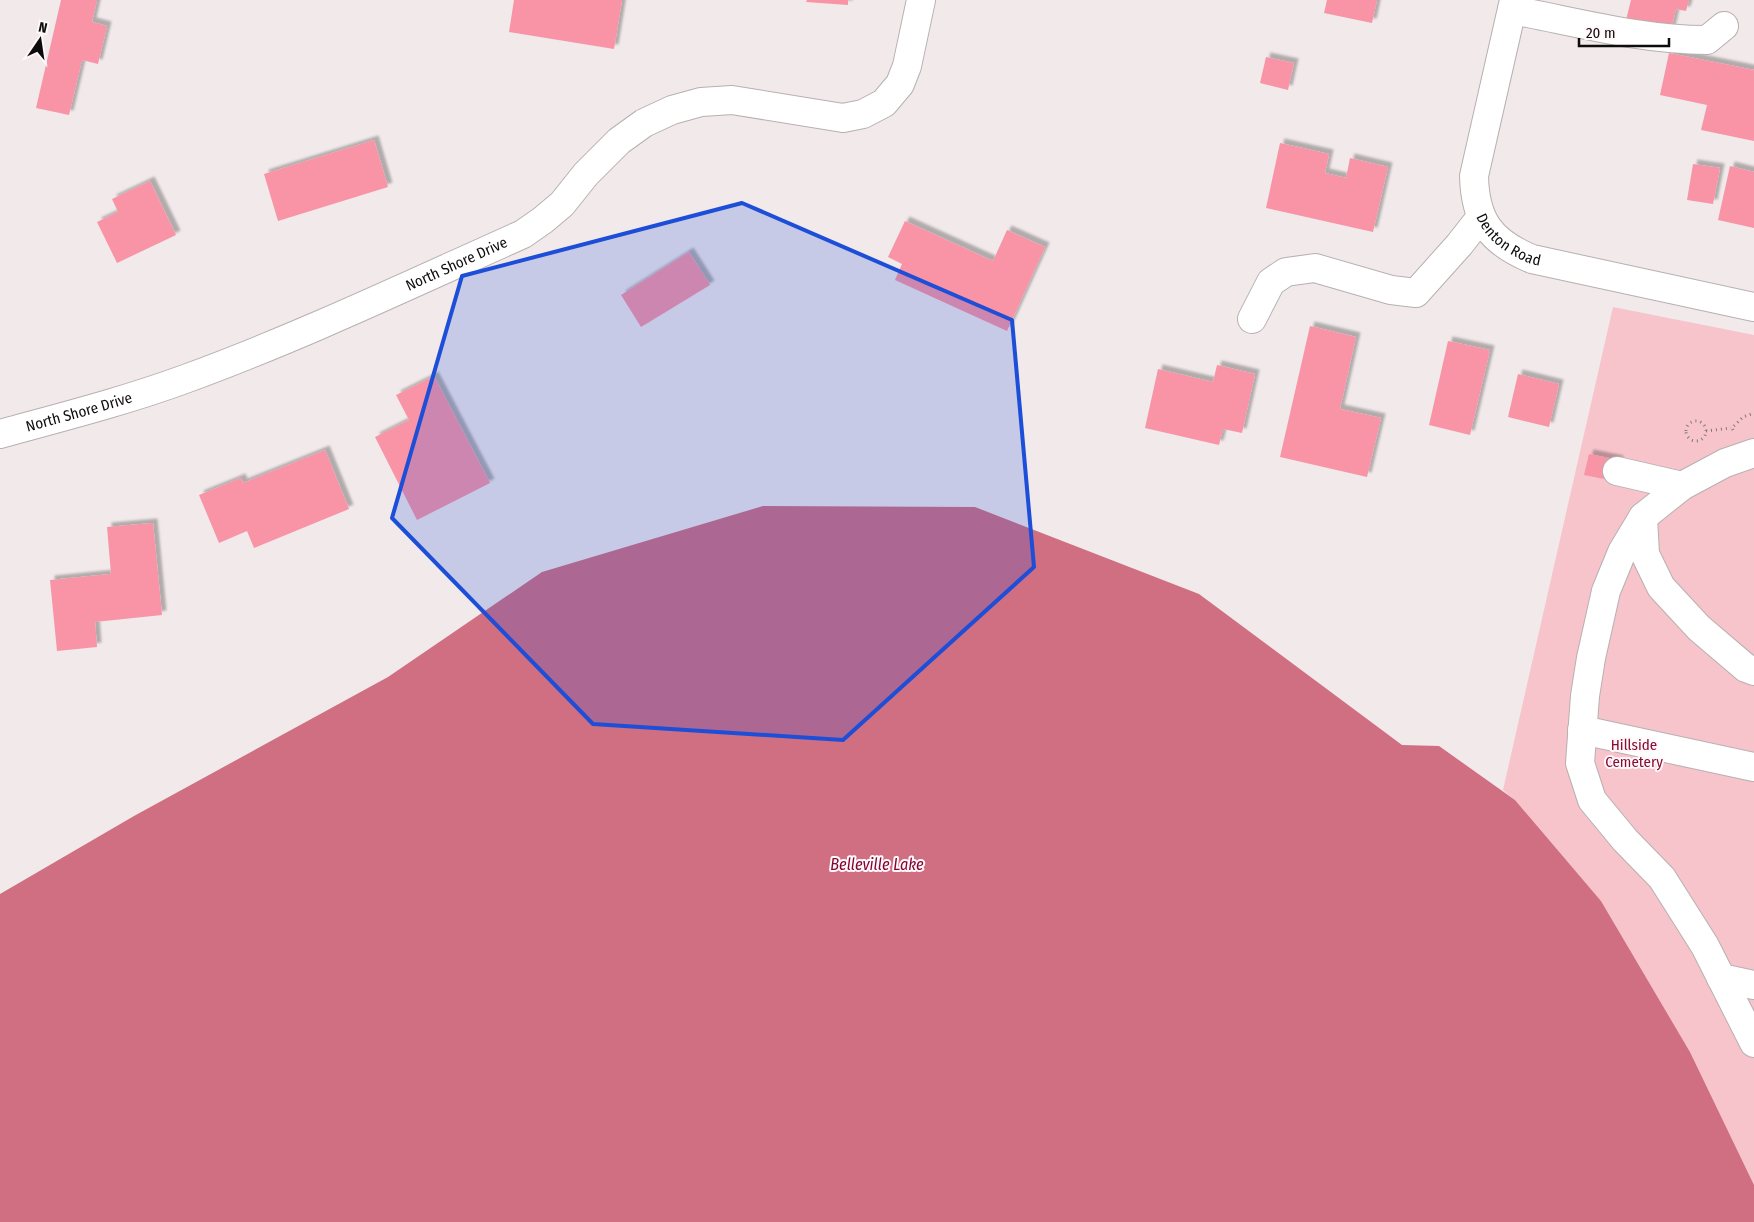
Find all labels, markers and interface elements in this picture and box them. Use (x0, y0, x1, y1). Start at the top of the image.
north arrow (15, 15, 65, 65)
scale bar (1579, 15, 1669, 47)
text: N (37, 19, 49, 37)
text: 20 m (1586, 24, 1616, 42)
street label: Denton Road (1472, 210, 1543, 270)
street label: North Shore Drive (403, 233, 510, 295)
street label: North Shore Drive (24, 388, 134, 436)
park label: Hillside Cemetery (1605, 736, 1663, 771)
water label: Belleville Lake (830, 855, 924, 874)

